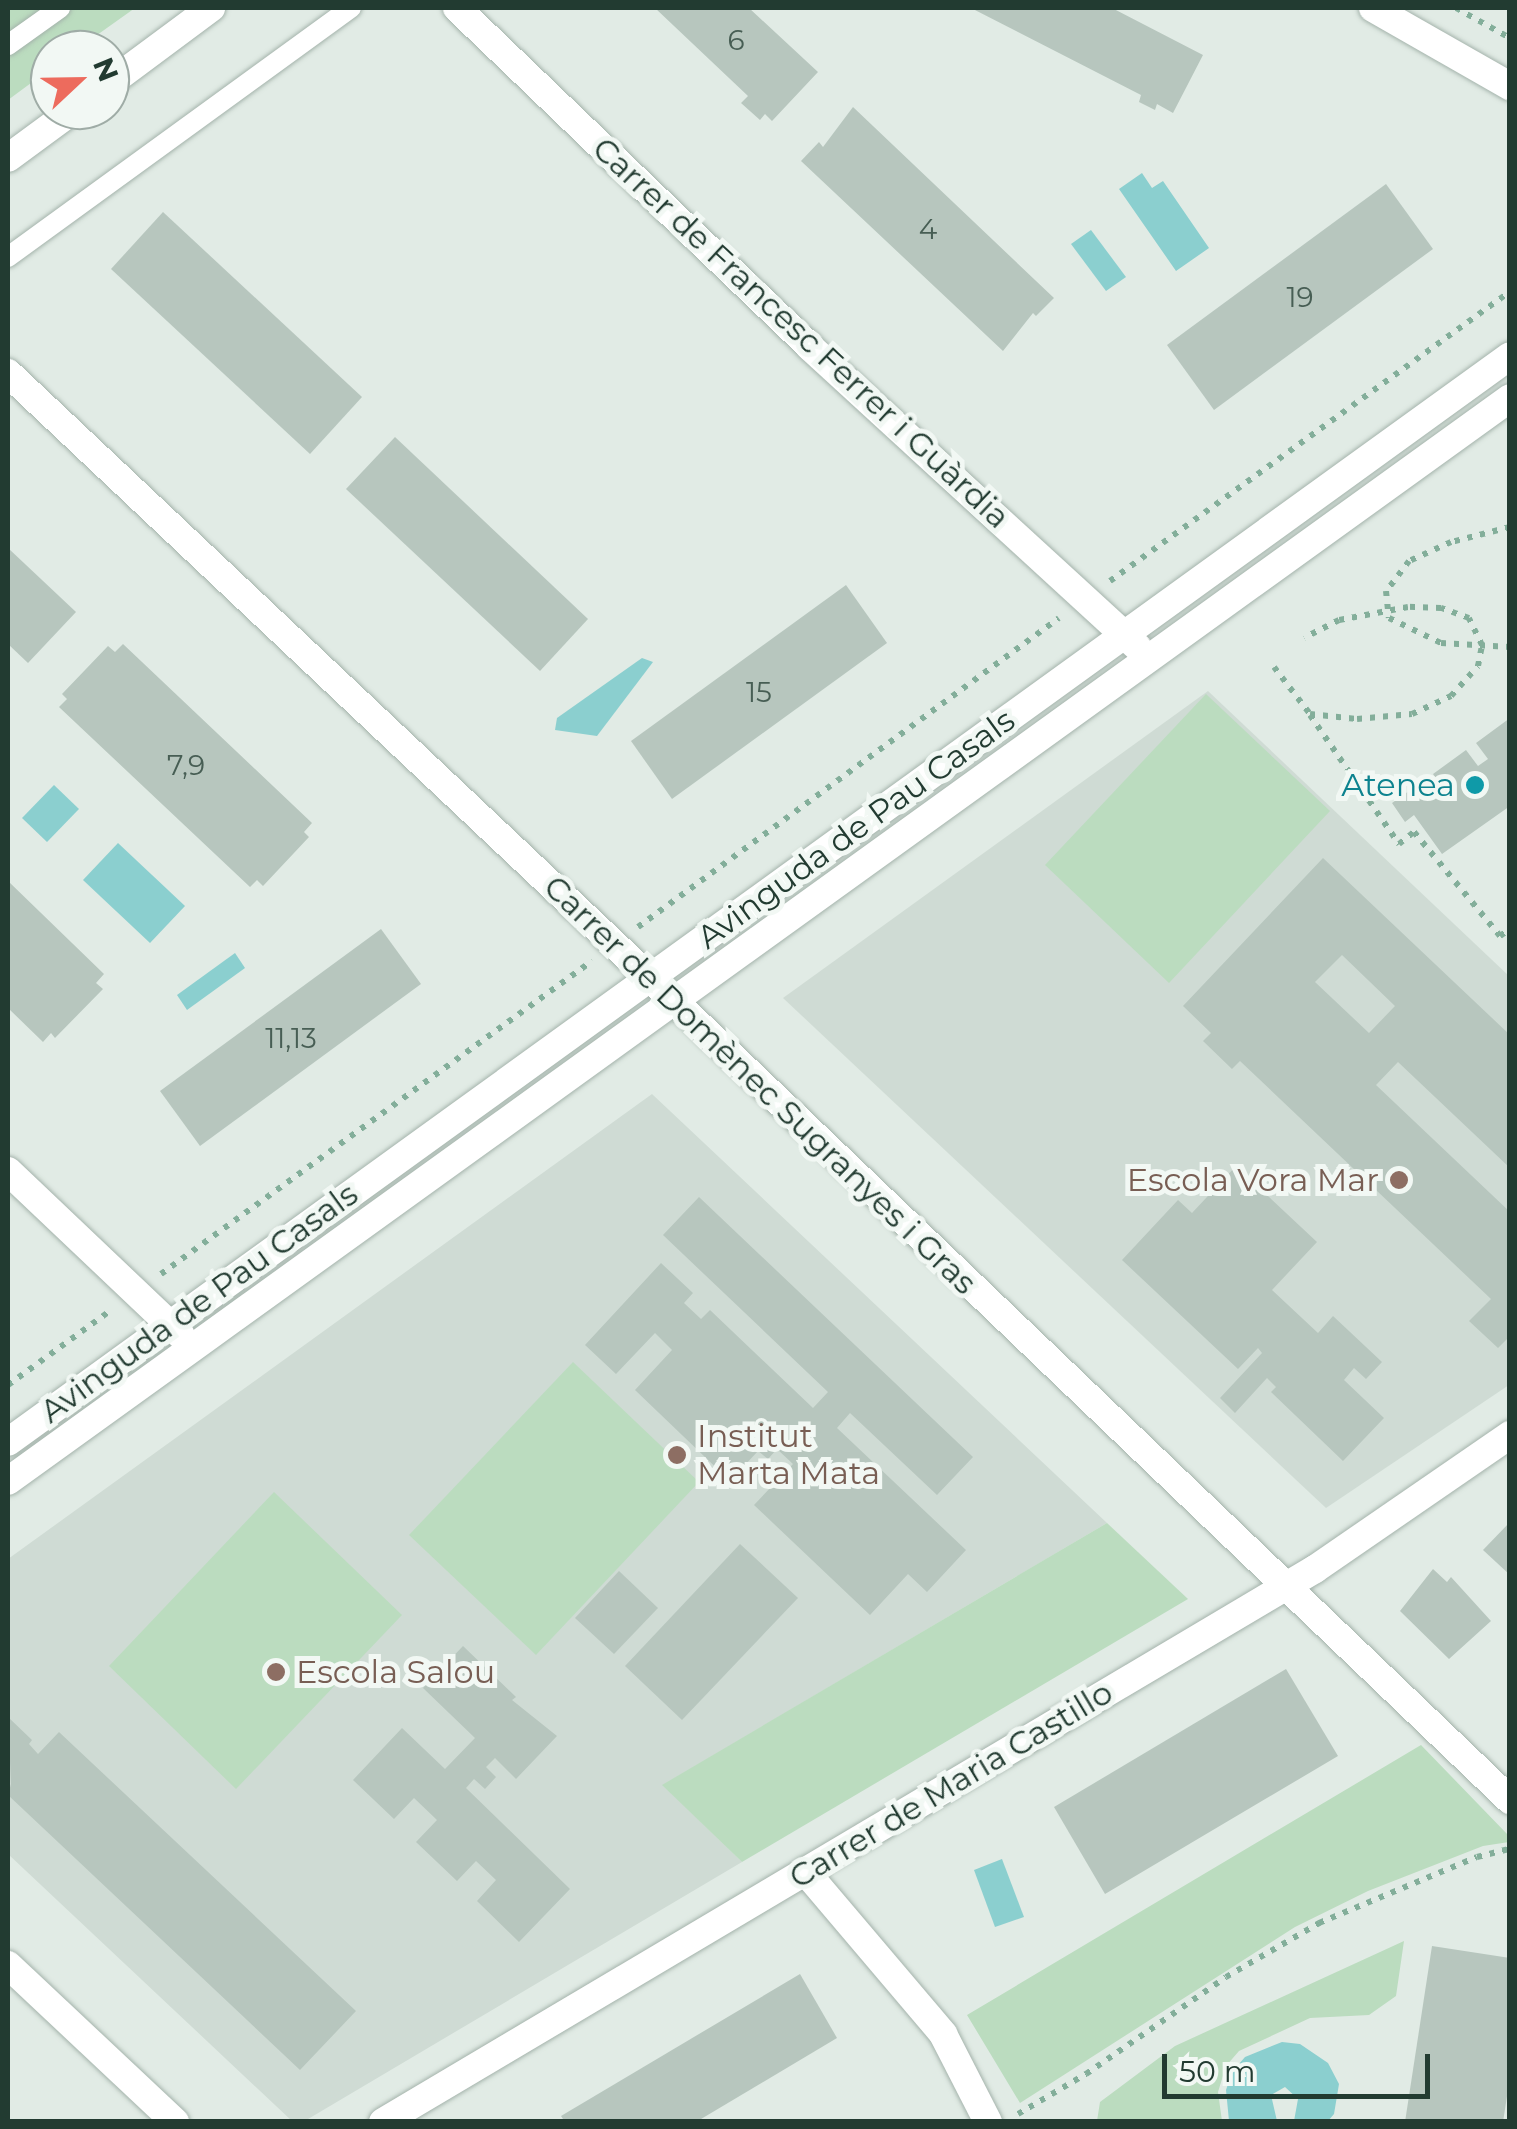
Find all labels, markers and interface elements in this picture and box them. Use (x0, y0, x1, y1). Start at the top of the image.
house number: 6 (727, 23, 745, 57)
north arrow (30, 30, 130, 130)
text: N (86, 53, 126, 86)
street label: Carrer de Francesc Ferrer i Guàrdia (585, 129, 1017, 537)
house number: 4 (919, 212, 937, 246)
house number: 19 (1286, 280, 1314, 314)
house number: 15 (746, 675, 772, 709)
street label: Avinguda de Pau Casals (690, 701, 1022, 957)
house number: 7,9 (167, 748, 205, 782)
place label: Atenea (1341, 766, 1455, 804)
marker: Atenea (1464, 774, 1486, 796)
street label: Carrer de Domènec Sugranyes i Gras (536, 868, 984, 1302)
house number: 11,13 (265, 1021, 317, 1055)
place label: Escola Vora Mar (1127, 1161, 1379, 1199)
marker: Escola Vora Mar (1388, 1169, 1410, 1191)
street label: Avinguda de Pau Casals (33, 1175, 365, 1431)
place label: Institut Marta Mata (697, 1418, 880, 1493)
marker: Institut Marta Mata (666, 1444, 688, 1466)
place label: Escola Salou (296, 1653, 495, 1691)
marker: Escola Salou (265, 1661, 287, 1683)
street label: Carrer de Maria Castillo (783, 1673, 1119, 1897)
scale bar (1167, 2034, 1434, 2096)
text: 50 m (1179, 2053, 1256, 2090)

